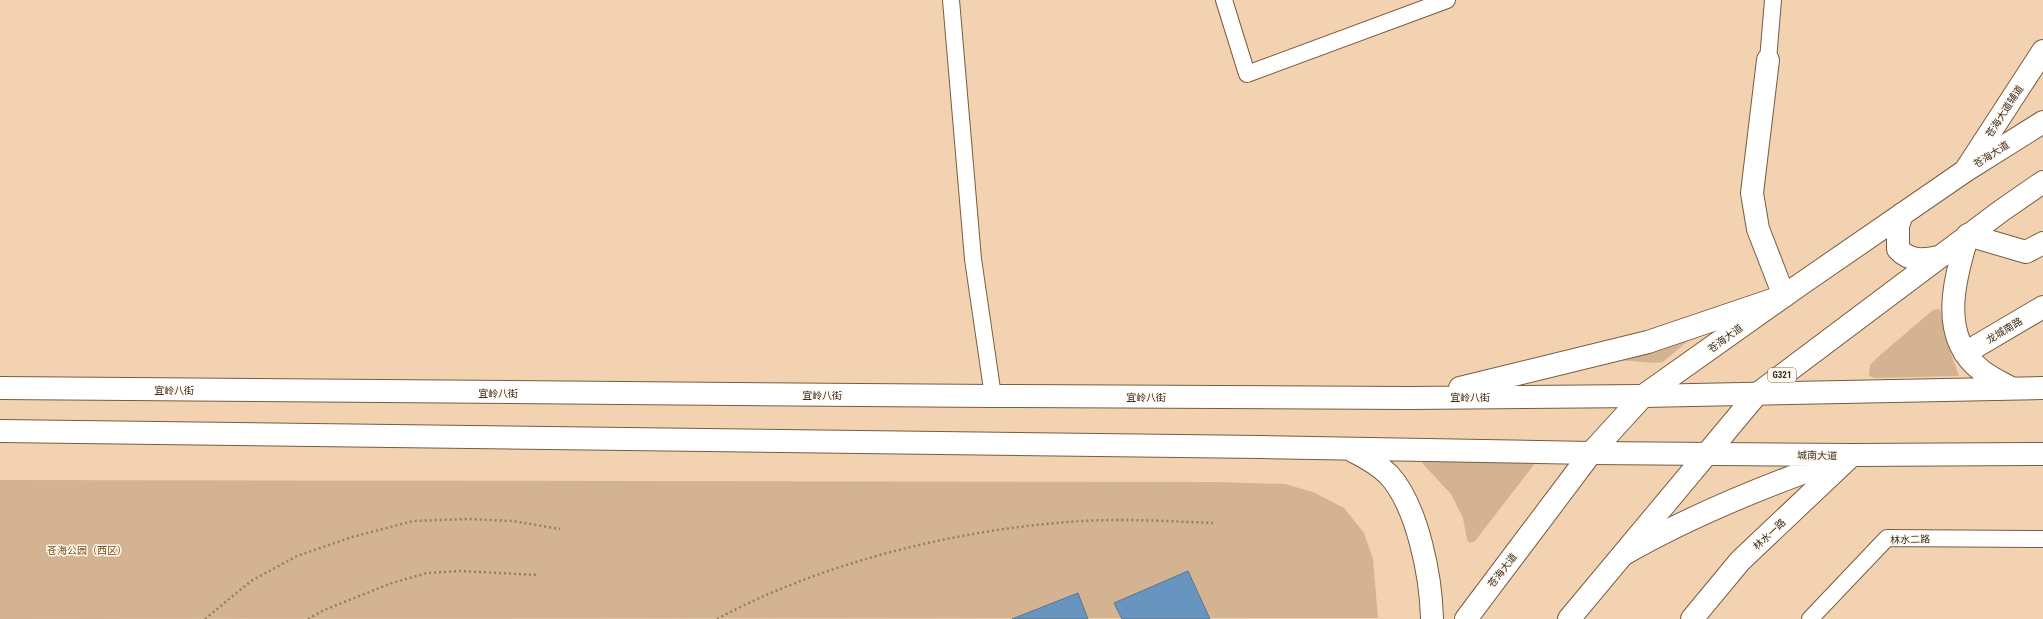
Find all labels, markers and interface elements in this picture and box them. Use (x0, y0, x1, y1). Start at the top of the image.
street label: 苍海大道辅道 (1983, 83, 2025, 139)
street label: 苍海大道 (1971, 139, 2011, 170)
street label: 龙城南路 (1984, 315, 2024, 345)
street label: 苍海大道 (1706, 322, 1745, 355)
road number: G321 (1768, 368, 1796, 382)
street label: 宜岭八街 (154, 385, 194, 396)
street label: 宜岭八街 (478, 388, 518, 399)
street label: 宜岭八街 (802, 390, 842, 401)
street label: 宜岭八街 (1126, 392, 1166, 403)
street label: 宜岭八街 (1450, 392, 1490, 403)
street label: 城南大道 (1797, 450, 1837, 461)
street label: 林水一路 (1751, 517, 1788, 552)
street label: 林水二路 (1890, 533, 1930, 546)
park label: 苍海公园（西区） (47, 545, 127, 556)
street label: 苍海大道 (1486, 551, 1519, 589)

